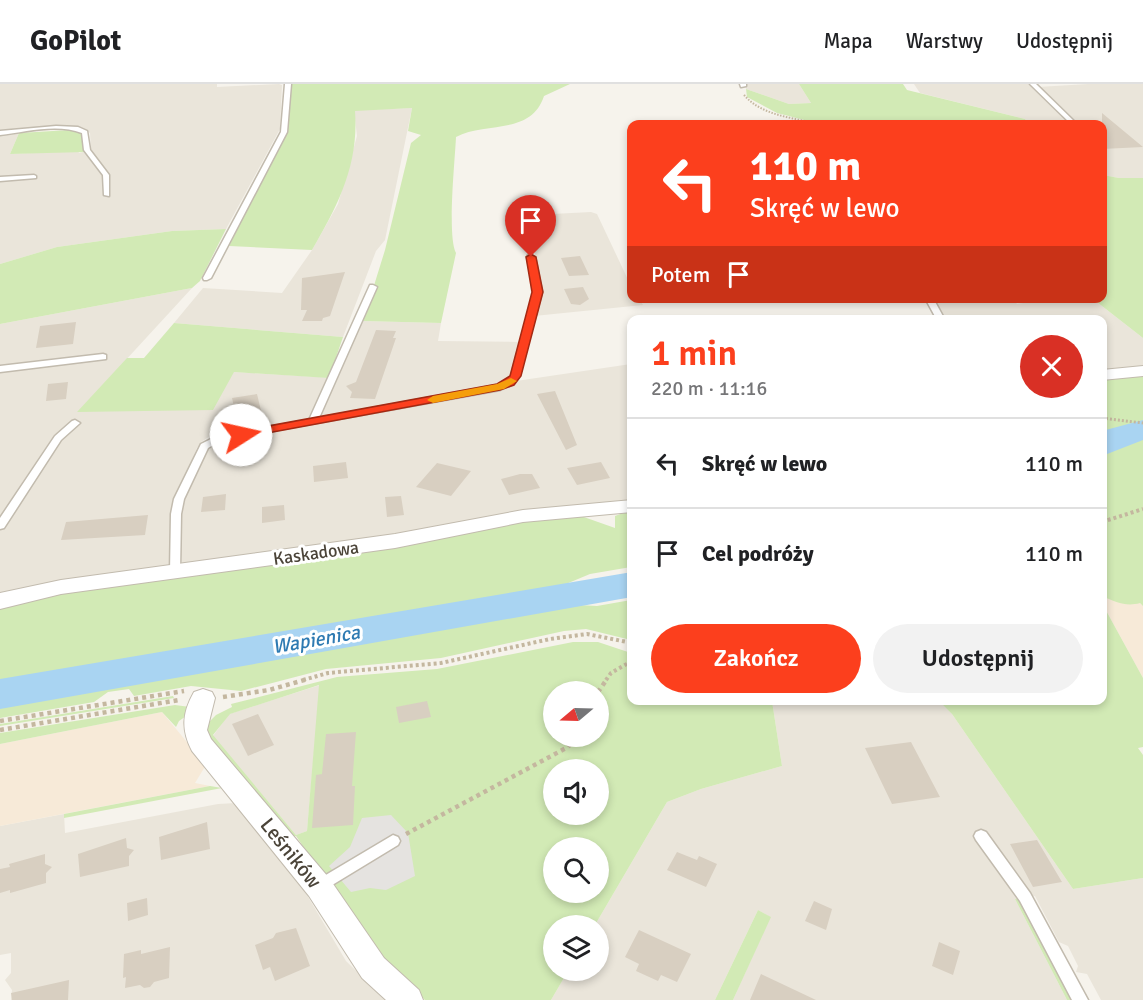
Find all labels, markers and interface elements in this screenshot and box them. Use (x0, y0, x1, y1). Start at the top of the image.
text: GoPilot (30, 24, 121, 58)
text: Mapa (823, 28, 873, 54)
text: Warstwy (906, 28, 983, 54)
text: Udostępnij (1016, 28, 1113, 54)
text: 110 m (750, 141, 861, 192)
icon: left (651, 144, 729, 222)
text: Skręć w lewo (750, 192, 900, 225)
pin (505, 195, 556, 257)
icon: arrive (514, 204, 547, 237)
icon: arrive (722, 258, 755, 291)
text: Potem (651, 261, 710, 288)
text: 1 min (651, 331, 737, 376)
button: close (1020, 335, 1083, 398)
text: 220 m · 11:16 (651, 376, 767, 401)
position arrow (209, 403, 273, 467)
icon: left (651, 447, 684, 480)
text: Skręć w lewo (702, 450, 827, 477)
text: 110 m (1025, 450, 1083, 477)
street label: Kaskadowa (272, 536, 360, 570)
icon: arrive (651, 537, 684, 570)
text: Cel podróży (702, 540, 814, 567)
text: 110 m (1025, 540, 1083, 567)
water label: Wapienica (270, 619, 363, 659)
button: Zakończ (651, 624, 861, 693)
button: Udostępnij (873, 624, 1083, 693)
north arrow (543, 681, 609, 747)
map controls (543, 681, 609, 981)
button: sound (543, 759, 609, 825)
street label: Leśników (255, 812, 327, 894)
button: search (543, 837, 609, 903)
button: layers (543, 915, 609, 981)

